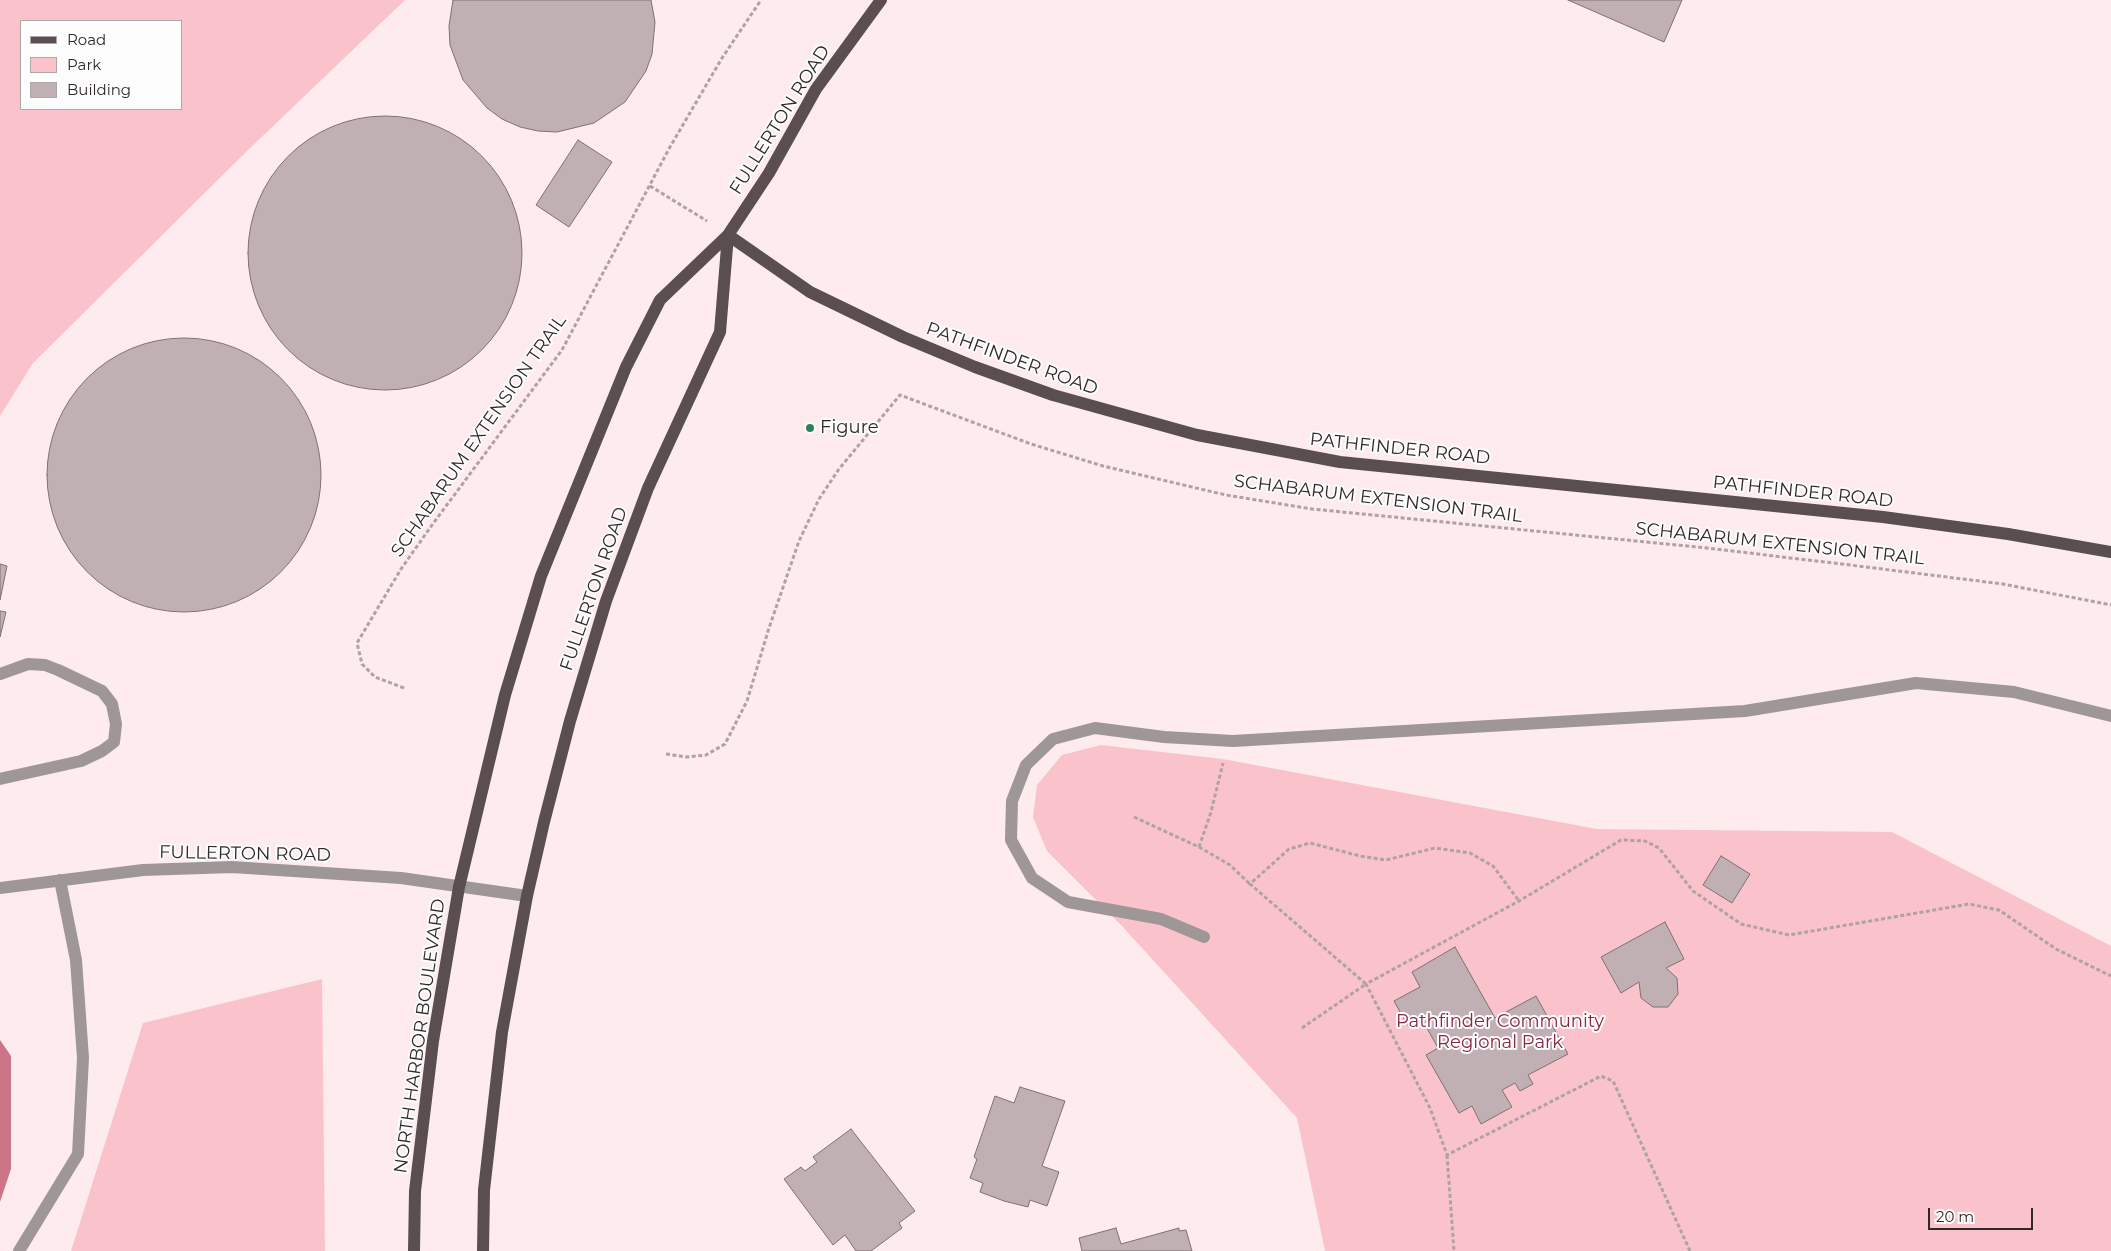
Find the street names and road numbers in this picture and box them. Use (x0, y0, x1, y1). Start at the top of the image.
street label: FULLERTON ROAD (725, 41, 835, 199)
street label: SCHABARUM EXTENSION TRAIL (387, 311, 571, 561)
street label: PATHFINDER ROAD (923, 318, 1101, 400)
street label: PATHFINDER ROAD (1309, 429, 1491, 469)
street label: SCHABARUM EXTENSION TRAIL (1233, 471, 1523, 527)
street label: PATHFINDER ROAD (1712, 472, 1894, 512)
street label: FULLERTON ROAD (556, 504, 632, 674)
street label: SCHABARUM EXTENSION TRAIL (1634, 518, 1926, 570)
street label: FULLERTON ROAD (159, 842, 331, 866)
street label: NORTH HARBOR BOULEVARD (390, 897, 450, 1175)

